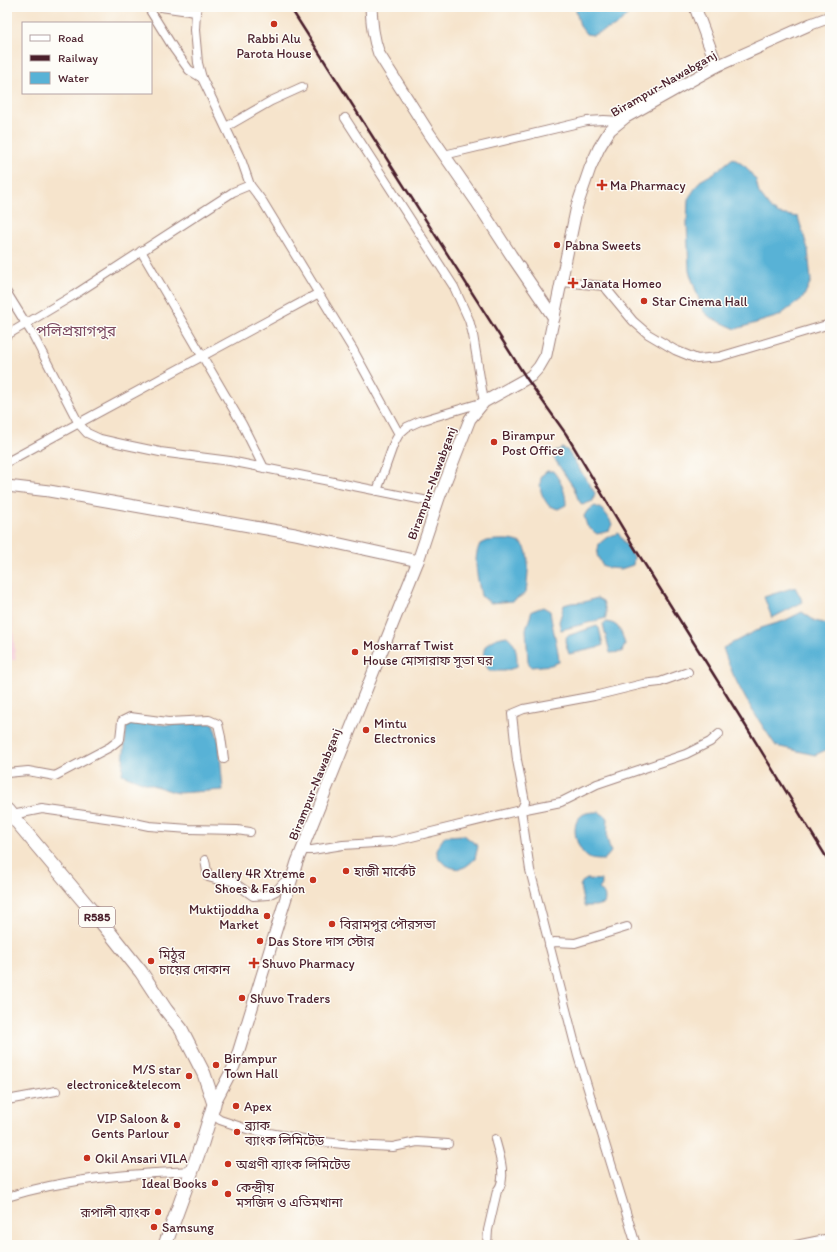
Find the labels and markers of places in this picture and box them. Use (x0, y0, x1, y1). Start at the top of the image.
marker: Rabbi Alu Parota House (269, 19, 279, 29)
place label: Rabbi Alu Parota House (237, 31, 311, 61)
place label: Ma Pharmacy (610, 178, 686, 193)
marker: Ma Pharmacy (597, 180, 607, 190)
place label: Pabna Sweets (565, 238, 641, 253)
marker: Pabna Sweets (552, 240, 562, 250)
place label: Janata Homeo (581, 276, 662, 291)
marker: Janata Homeo (568, 278, 578, 288)
place label: Star Cinema Hall (652, 294, 748, 309)
marker: Star Cinema Hall (639, 296, 649, 306)
place label: Birampur Post Office (502, 428, 564, 458)
marker: Birampur Post Office (489, 437, 499, 447)
place label: Mosharraf Twist House মোসারাফ সুতা ঘর (363, 638, 493, 669)
marker: Mosharraf Twist House মোসারাফ সুতা ঘর (350, 647, 360, 657)
place label: Mintu Electronics (374, 716, 436, 746)
marker: Mintu Electronics (361, 725, 371, 735)
place label: হাজী মার্কেট (353, 864, 417, 879)
place label: Gallery 4R Xtreme Shoes & Fashion (202, 866, 305, 896)
marker: হাজী মার্কেট (341, 866, 351, 876)
marker: Gallery 4R Xtreme Shoes & Fashion (308, 875, 318, 885)
place label: Muktijoddha Market (189, 902, 259, 932)
marker: Muktijoddha Market (262, 911, 272, 921)
place label: বিরামপুর পৌরসভা (339, 917, 436, 933)
marker: বিরামপুর পৌরসভা (327, 919, 337, 929)
place label: Das Store দাস স্টোর (268, 934, 375, 949)
marker: Das Store দাস স্টোর (255, 936, 265, 946)
place label: মিঠুর চায়ের দোকান (158, 947, 230, 977)
marker: মিঠুর চায়ের দোকান (146, 956, 156, 966)
place label: Shuvo Pharmacy (262, 956, 355, 971)
marker: Shuvo Pharmacy (249, 958, 259, 968)
place label: Shuvo Traders (250, 991, 330, 1006)
marker: Shuvo Traders (237, 993, 247, 1003)
place label: Birampur Town Hall (224, 1051, 278, 1081)
marker: Birampur Town Hall (211, 1060, 221, 1070)
place label: M/S star electronice&telecom (67, 1062, 182, 1092)
marker: M/S star electronice&telecom (184, 1071, 194, 1081)
place label: Apex (244, 1099, 272, 1114)
marker: Apex (231, 1101, 241, 1111)
place label: VIP Saloon & Gents Parlour (91, 1111, 170, 1141)
place label: ব্র্যাক ব্যাংক লিমিটেড (244, 1118, 325, 1148)
marker: VIP Saloon & Gents Parlour (172, 1120, 182, 1130)
marker: ব্র্যাক ব্যাংক লিমিটেড (232, 1127, 242, 1137)
place label: Okil Ansari VILA (95, 1151, 188, 1166)
marker: Okil Ansari VILA (82, 1153, 92, 1163)
place label: অগ্রণী ব্যাংক লিমিটেড (235, 1157, 351, 1172)
marker: অগ্রণী ব্যাংক লিমিটেড (223, 1159, 233, 1169)
place label: Ideal Books (142, 1176, 207, 1191)
marker: Ideal Books (210, 1178, 220, 1188)
place label: কেন্দ্রীয় মসজিদ ও এতিমখানা (235, 1180, 343, 1210)
marker: কেন্দ্রীয় মসজিদ ও এতিমখানা (223, 1189, 233, 1199)
place label: রূপালী ব্যাংক (80, 1205, 151, 1220)
marker: রূপালী ব্যাংক (153, 1207, 163, 1217)
place label: Samsung (162, 1220, 214, 1235)
marker: Samsung (149, 1222, 159, 1232)

